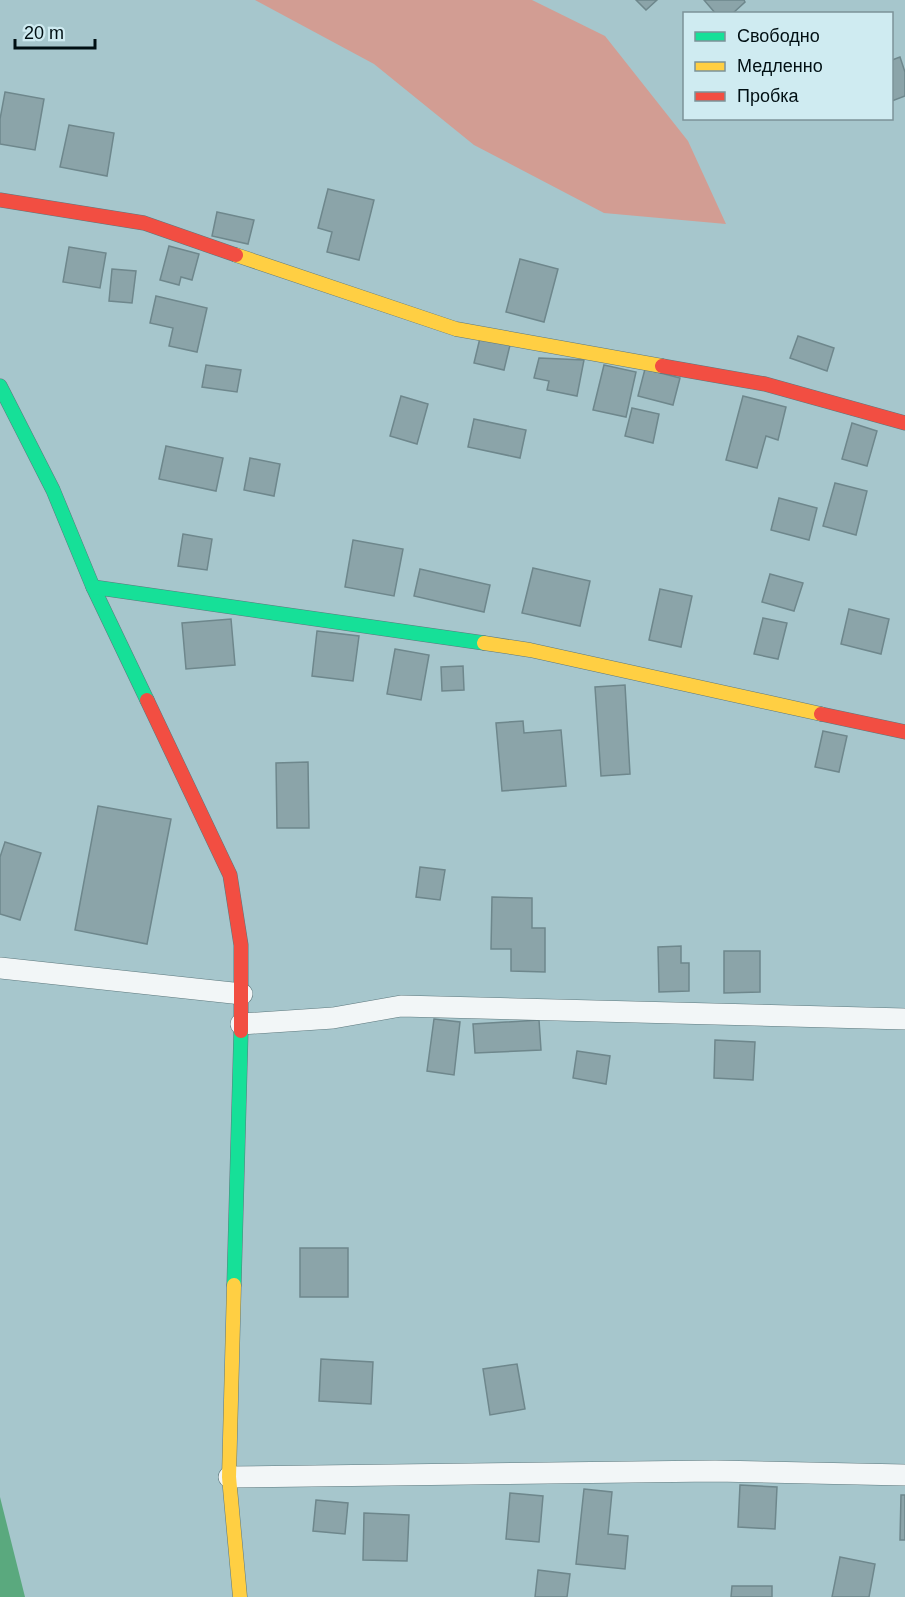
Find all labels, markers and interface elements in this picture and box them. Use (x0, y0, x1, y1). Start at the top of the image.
scale bar (15, 12, 94, 50)
legend (683, 12, 893, 120)
text: 20 m (24, 23, 64, 43)
text: Свободно (737, 26, 820, 46)
text: Медленно (737, 56, 823, 76)
text: Пробка (737, 86, 800, 106)

